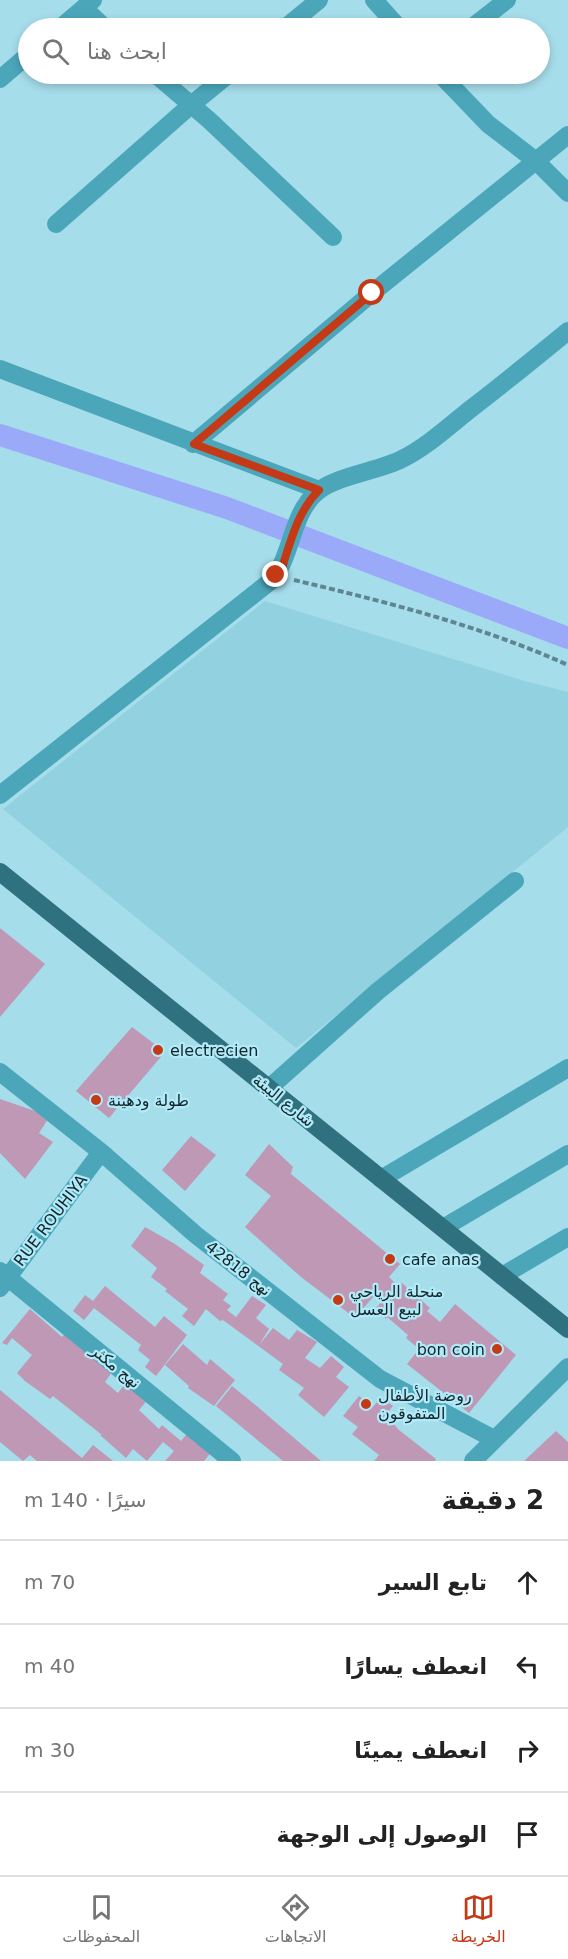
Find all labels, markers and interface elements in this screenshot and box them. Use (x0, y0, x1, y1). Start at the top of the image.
search box (18, 18, 550, 84)
icon: search (39, 35, 72, 68)
text: ابحث هنا (87, 39, 167, 64)
route start (358, 279, 384, 305)
route end (262, 561, 288, 587)
place label: electrecien (170, 1041, 259, 1060)
marker: electrecien (151, 1043, 165, 1057)
street label: شارع البيئة (249, 1070, 318, 1132)
place label: طولة ودهينة (108, 1091, 189, 1111)
marker: طولة ودهينة (89, 1093, 103, 1107)
street label: RUE ROUHIYA (10, 1171, 91, 1270)
street label: نهج 42818 (201, 1237, 275, 1301)
place label: cafe anas (402, 1250, 479, 1269)
marker: cafe anas (383, 1252, 397, 1266)
place label: منحلة الرياحي لبيع العسل (350, 1282, 443, 1320)
marker: منحلة الرياحي لبيع العسل (331, 1293, 345, 1307)
street label: نهج مكثر (86, 1340, 144, 1393)
place label: bon coin (417, 1340, 485, 1359)
marker: bon coin (490, 1342, 504, 1356)
place label: روضة الأطفال المتفوقون (378, 1385, 472, 1424)
marker: روضة الأطفال المتفوقون (359, 1397, 373, 1411)
text: 2 دقيقة (441, 1485, 544, 1515)
text: سيرًا · 140 m (24, 1488, 147, 1512)
icon: ahead (511, 1566, 544, 1599)
text: 70 m (24, 1570, 75, 1594)
text: تابع السير (379, 1570, 487, 1595)
icon: left (511, 1650, 544, 1683)
text: 40 m (24, 1654, 75, 1678)
text: انعطف يسارًا (344, 1654, 487, 1679)
icon: right (511, 1734, 544, 1767)
text: 30 m (24, 1738, 75, 1762)
text: انعطف يمينًا (354, 1738, 487, 1763)
icon: arrive (511, 1818, 544, 1851)
text: الوصول إلى الوجهة (277, 1822, 487, 1847)
tab: المحفوظات (62, 1891, 140, 1946)
tab: الاتجاهات (265, 1891, 326, 1946)
tab: الخريطة (451, 1891, 506, 1946)

